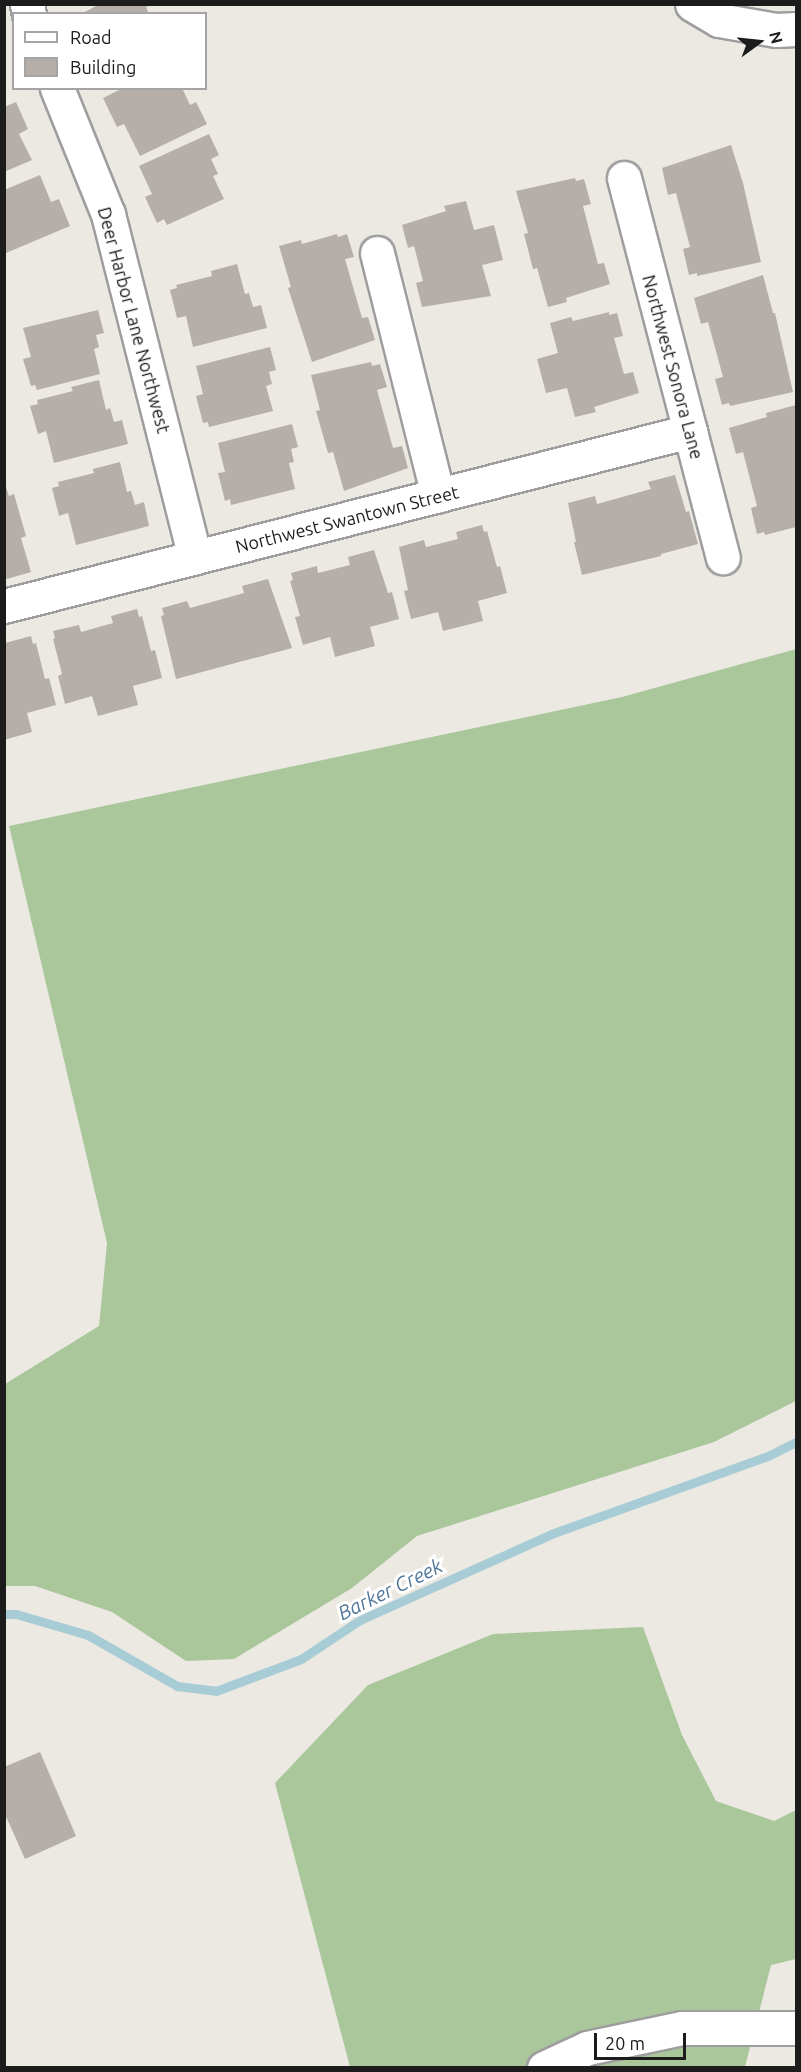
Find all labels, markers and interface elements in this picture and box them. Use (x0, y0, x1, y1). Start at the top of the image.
legend (12, 12, 207, 90)
north arrow (729, 12, 789, 72)
text: Road (70, 27, 112, 47)
text: N (766, 29, 787, 45)
text: Building (70, 57, 136, 77)
street label: Deer Harbor Lane Northwest (93, 205, 175, 435)
street label: Northwest Sonora Lane (638, 272, 708, 462)
street label: Northwest Swantown Street (233, 481, 461, 557)
water label: Barker Creek (334, 1553, 446, 1625)
scale bar (597, 2021, 688, 2059)
text: 20 m (605, 2033, 645, 2053)

